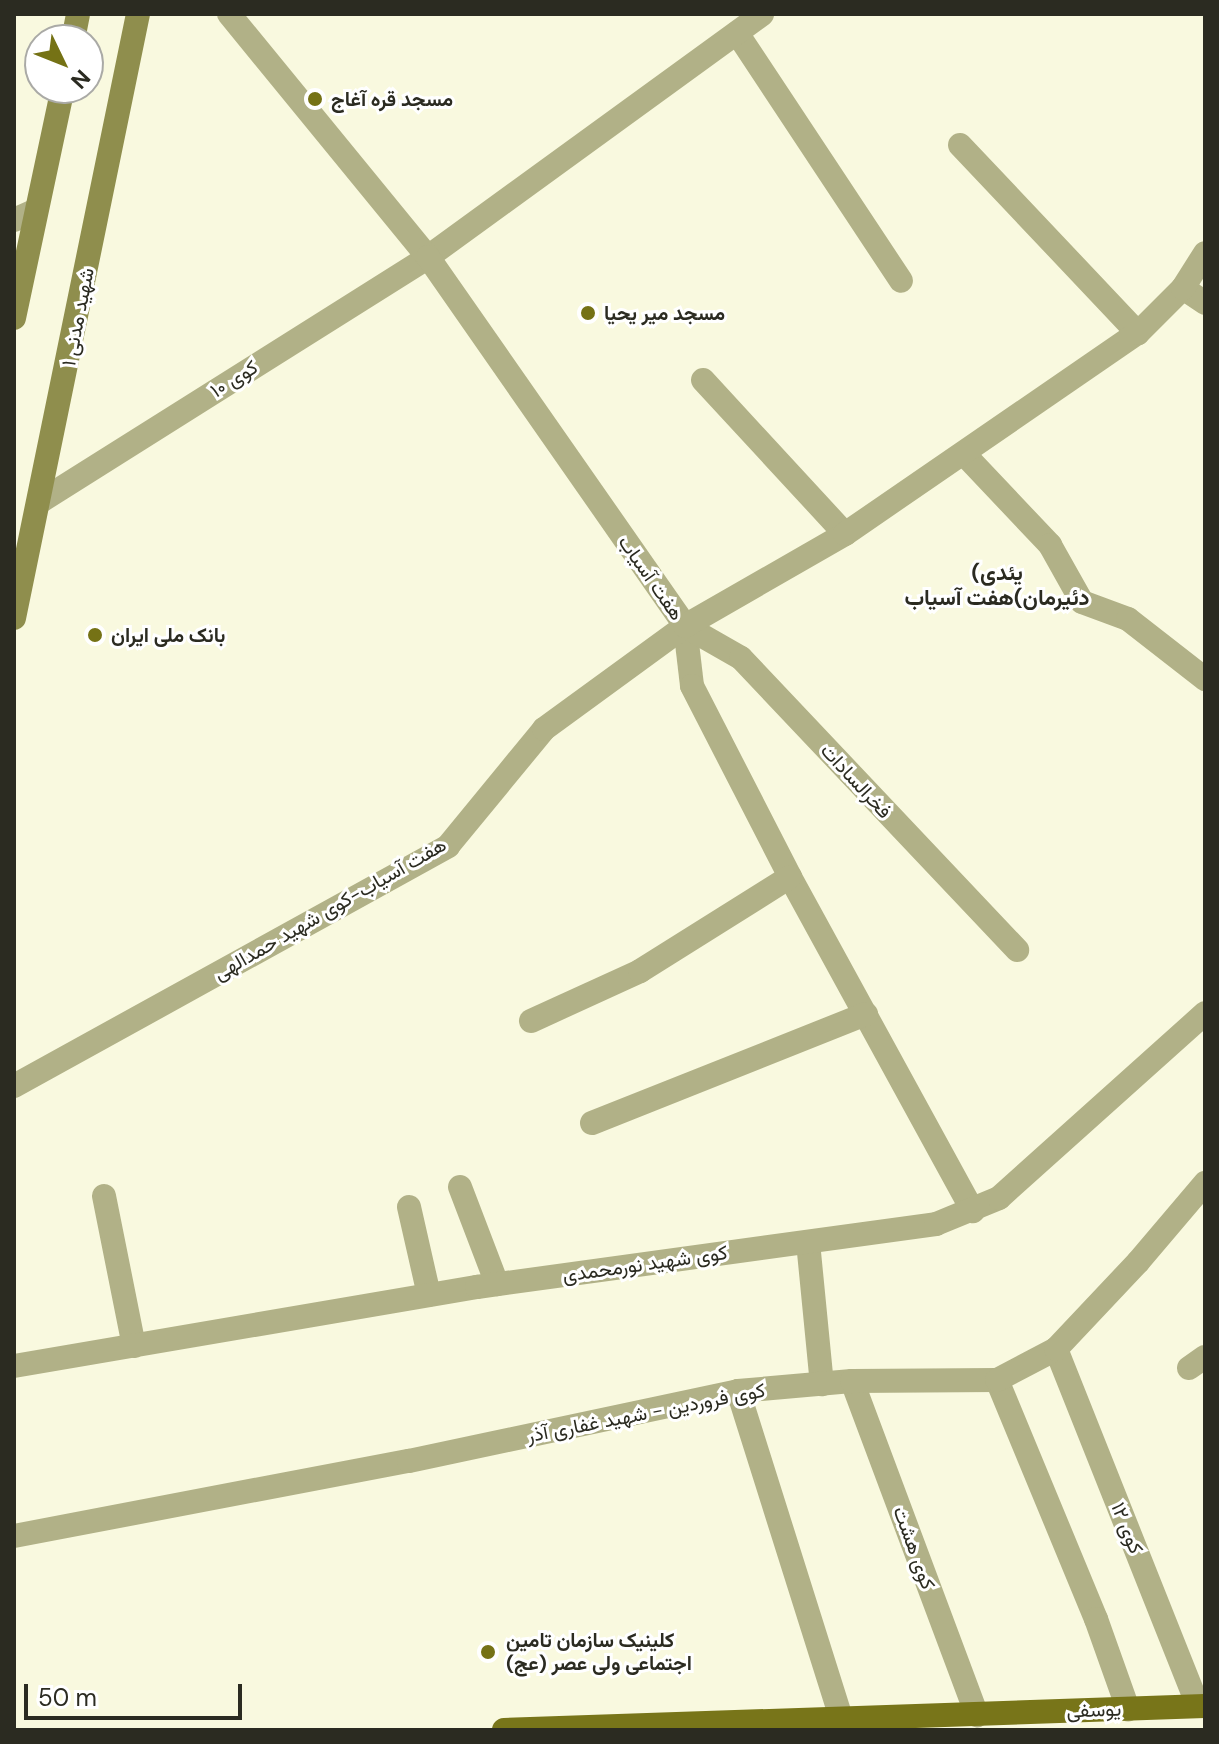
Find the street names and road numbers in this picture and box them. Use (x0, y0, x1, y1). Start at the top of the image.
street label: شهید مدنی ۱ (57, 266, 99, 368)
street label: کوی ۱۰ (206, 355, 262, 403)
street label: هفت آسیاب (613, 531, 689, 625)
street label: فخرالسادات (815, 739, 897, 823)
street label: هفت آسیاب-کوی شهید حمدالهی (209, 832, 451, 986)
street label: کوی شهید نورمحمدی (561, 1241, 729, 1287)
street label: کوی فروردین - شهید غفاری آذر (525, 1378, 767, 1448)
street label: کوی ۱۲ (1106, 1499, 1148, 1557)
street label: کوی هشت (888, 1503, 940, 1593)
street label: یوسفی (1066, 1697, 1122, 1723)

